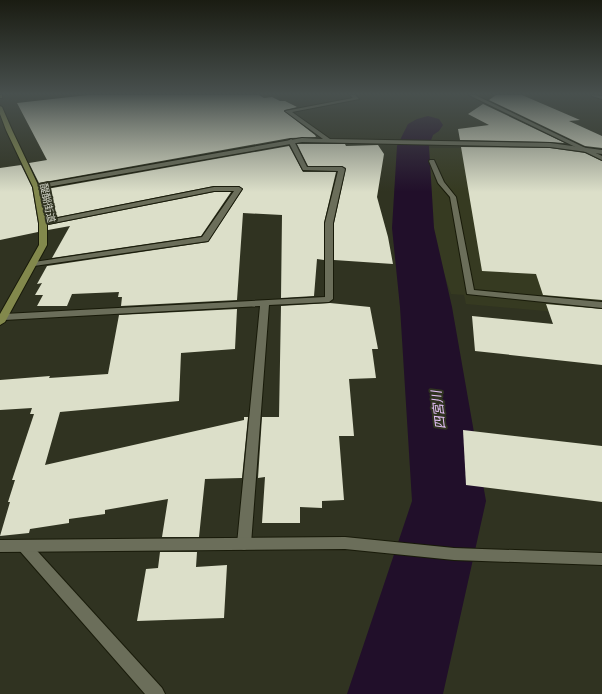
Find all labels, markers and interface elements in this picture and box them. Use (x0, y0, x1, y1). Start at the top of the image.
street label: 醍醐街道 (37, 182, 58, 224)
water label: 四宮川 (426, 388, 449, 430)

